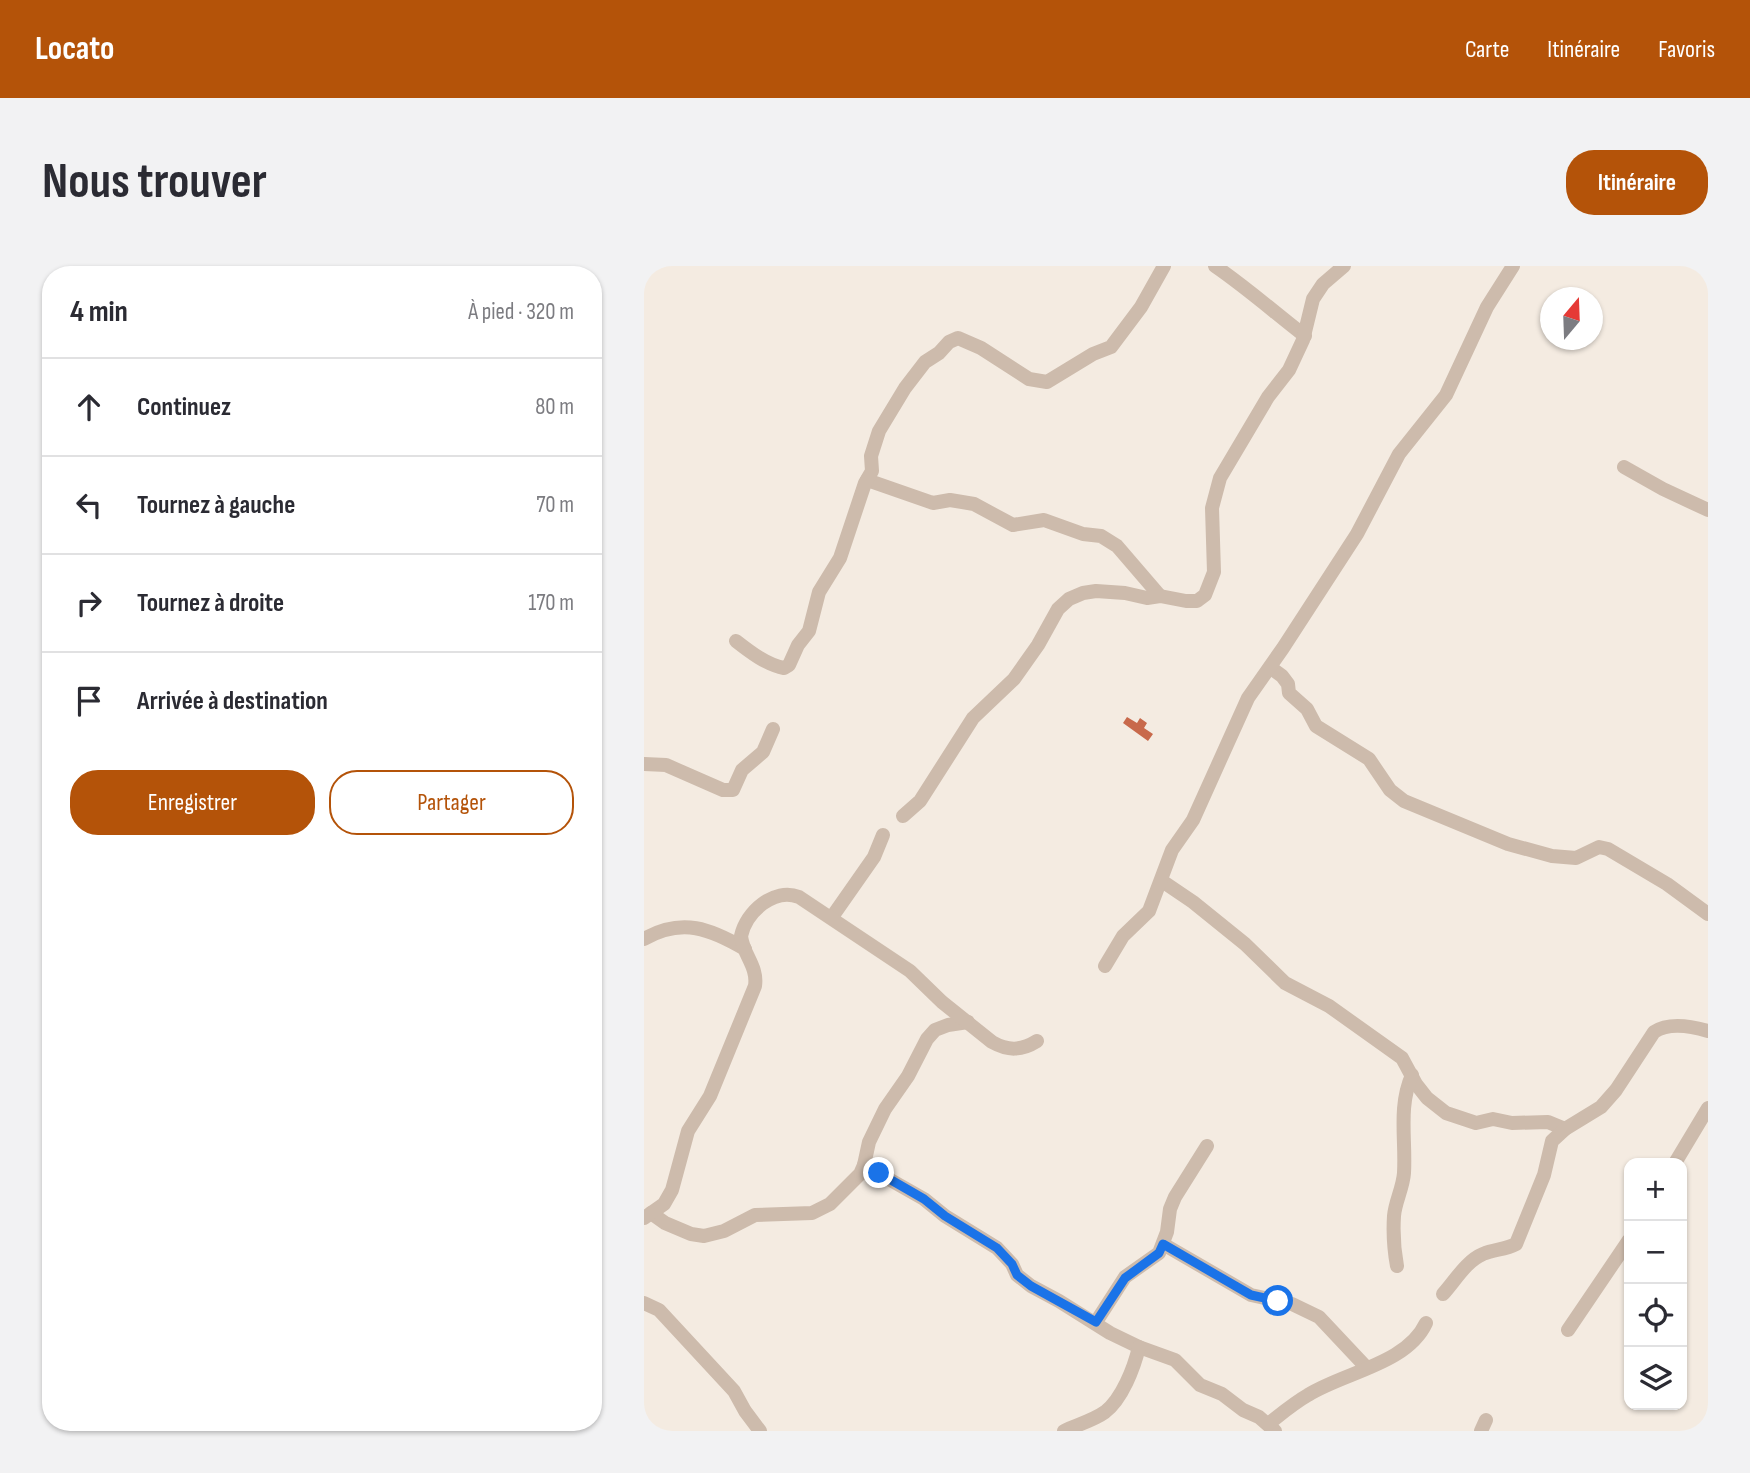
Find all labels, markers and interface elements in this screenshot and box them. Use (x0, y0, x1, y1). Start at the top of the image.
text: Locato (35, 29, 114, 69)
text: Carte (1465, 35, 1509, 64)
text: Itinéraire (1547, 35, 1620, 64)
text: Favoris (1658, 35, 1715, 64)
button: Itinéraire (1566, 150, 1708, 215)
text: Nous trouver (42, 153, 267, 212)
north arrow (1540, 287, 1603, 350)
text: 4 min (70, 294, 128, 330)
text: À pied · 320 m (468, 298, 574, 326)
icon: ahead (70, 388, 108, 426)
text: Continuez (137, 392, 231, 423)
text: 80 m (535, 393, 574, 421)
icon: left (70, 486, 108, 524)
text: Tournez à gauche (137, 490, 295, 521)
text: 70 m (536, 491, 574, 519)
icon: right (70, 584, 108, 622)
text: Tournez à droite (137, 588, 284, 619)
text: 170 m (528, 589, 574, 617)
icon: arrive (70, 682, 108, 720)
text: Arrivée à destination (137, 686, 328, 717)
button: Enregistrer (70, 770, 315, 835)
button: Partager (329, 770, 574, 835)
route end (863, 1157, 894, 1188)
map controls (1624, 1158, 1687, 1410)
button: + (1624, 1158, 1687, 1221)
button: − (1624, 1221, 1687, 1284)
button: locate (1624, 1284, 1687, 1347)
route start (1262, 1285, 1293, 1316)
button: layers (1624, 1347, 1687, 1410)

